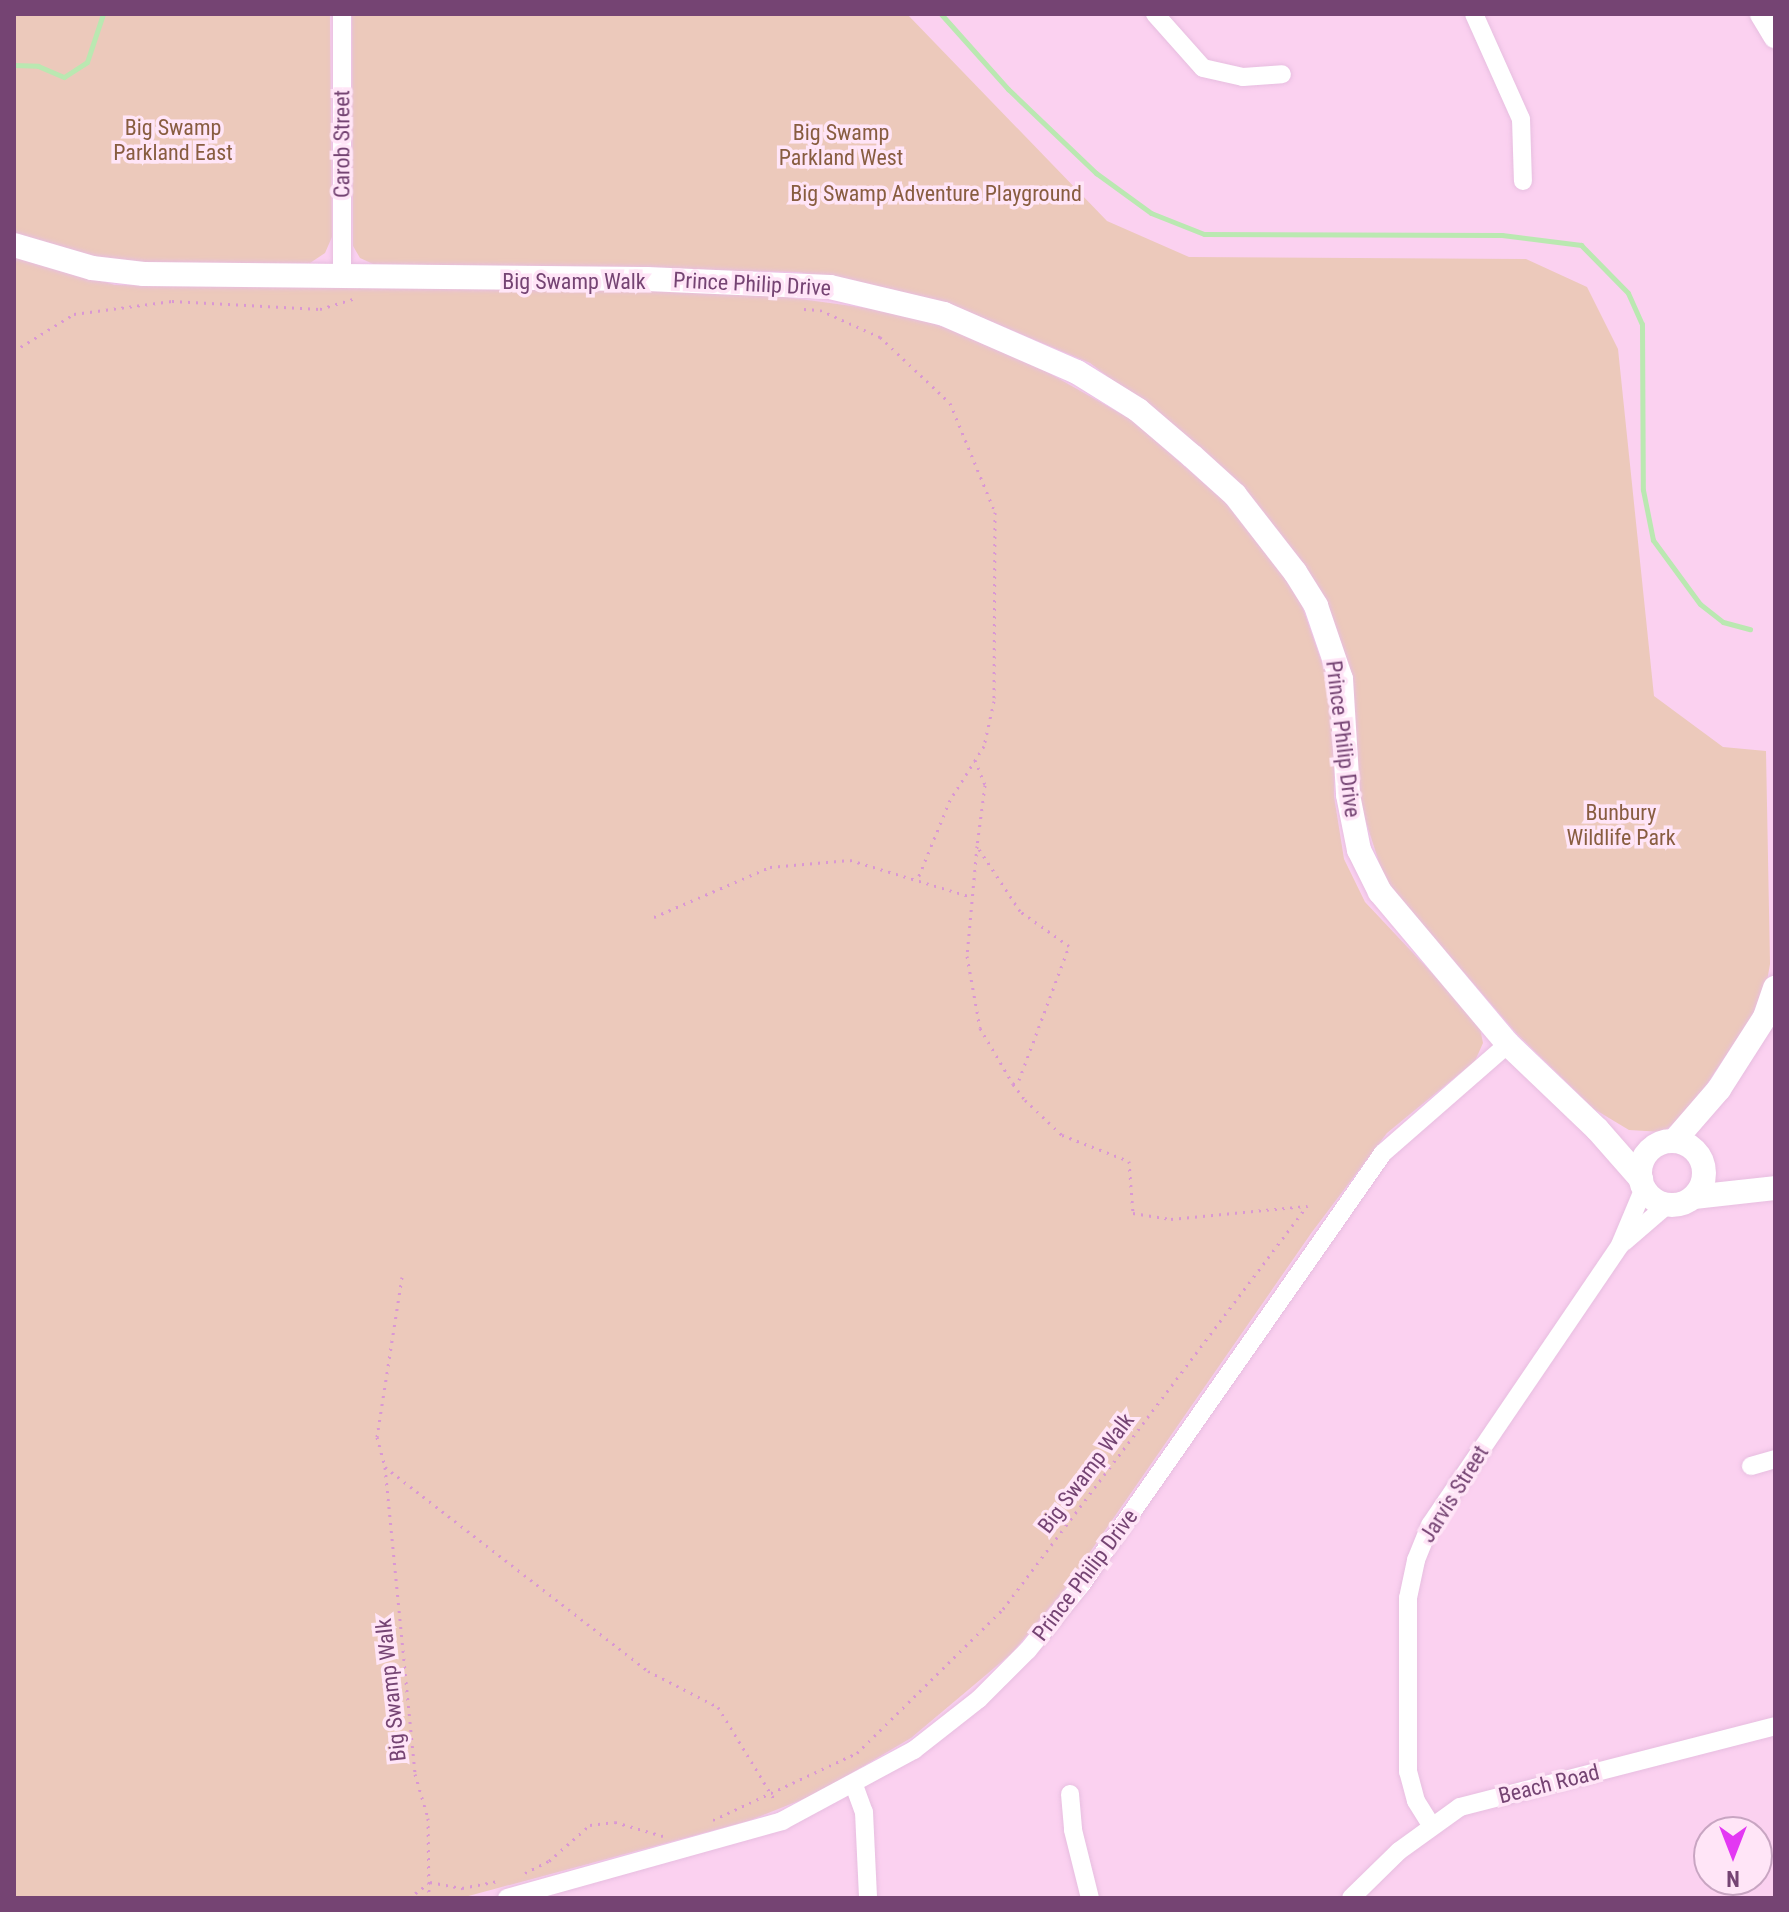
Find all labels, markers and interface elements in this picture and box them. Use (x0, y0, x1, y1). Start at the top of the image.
street label: Carob Street (329, 90, 355, 198)
park label: Big Swamp Parkland East (113, 114, 233, 166)
park label: Big Swamp Parkland West (779, 119, 903, 170)
park label: Big Swamp Adventure Playground (790, 181, 1082, 207)
street label: Prince Philip Drive (672, 267, 832, 301)
street label: Big Swamp Walk (502, 269, 646, 295)
street label: Prince Philip Drive (1320, 659, 1366, 819)
park label: Bunbury Wildlife Park (1566, 799, 1676, 850)
street label: Big Swamp Walk (1032, 1408, 1140, 1538)
street label: Jarvis Street (1414, 1441, 1494, 1547)
street label: Prince Philip Drive (1027, 1504, 1143, 1646)
street label: Big Swamp Walk (370, 1617, 412, 1763)
street label: Beach Road (1496, 1759, 1602, 1809)
north arrow (1693, 1816, 1773, 1896)
text: N (1726, 1866, 1740, 1891)

